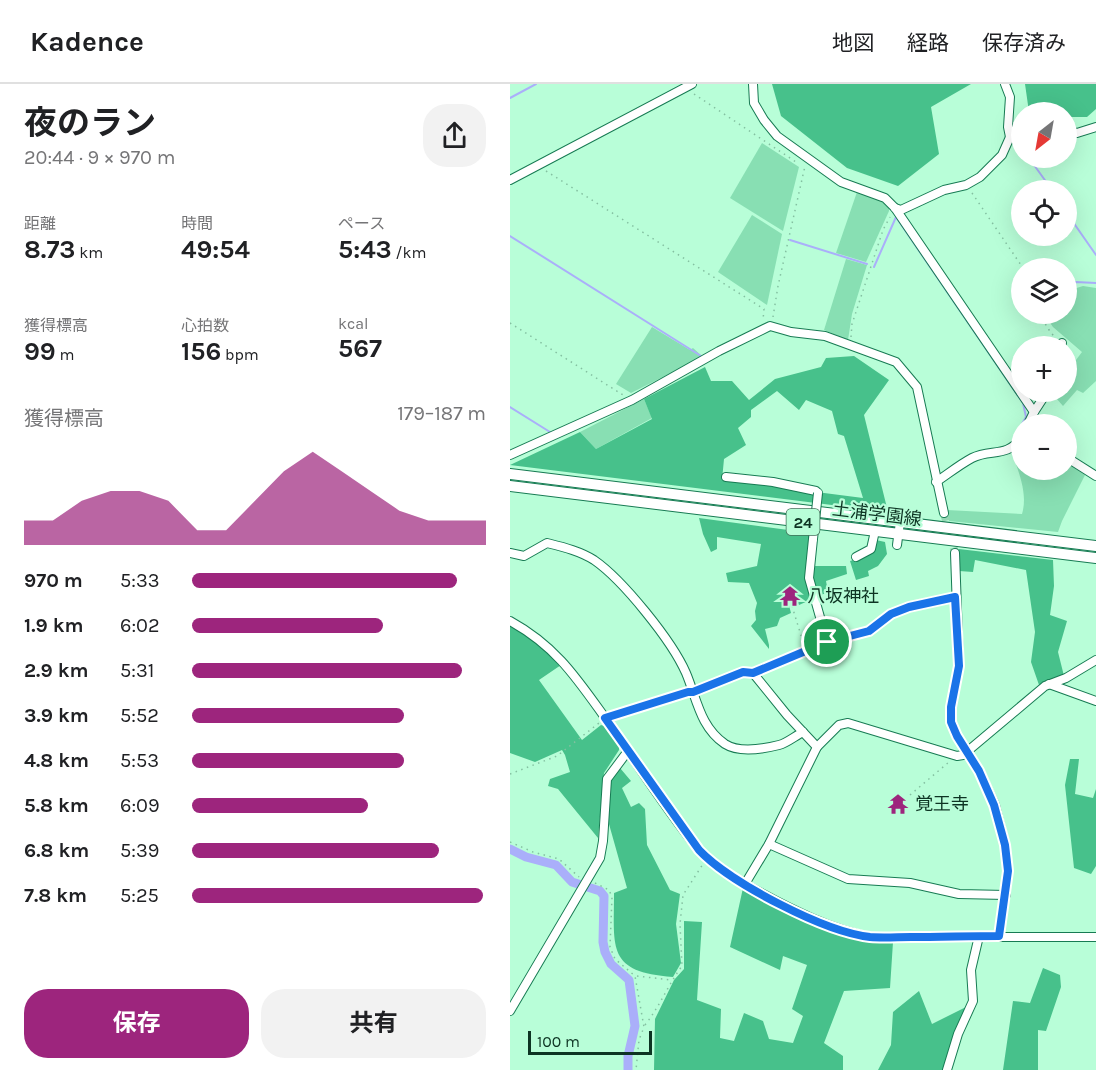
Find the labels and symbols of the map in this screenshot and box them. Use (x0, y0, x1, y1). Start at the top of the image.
north arrow (1011, 102, 1077, 168)
street label: 土浦学園線 (831, 498, 923, 530)
road number: 24 (786, 509, 820, 535)
temple icon: 八坂神社 (778, 584, 802, 608)
place label: 八坂神社 (807, 585, 879, 607)
pin (801, 616, 852, 667)
temple icon: 覚王寺 (886, 792, 910, 816)
place label: 覚王寺 (915, 793, 969, 815)
scale bar (528, 1028, 652, 1056)

